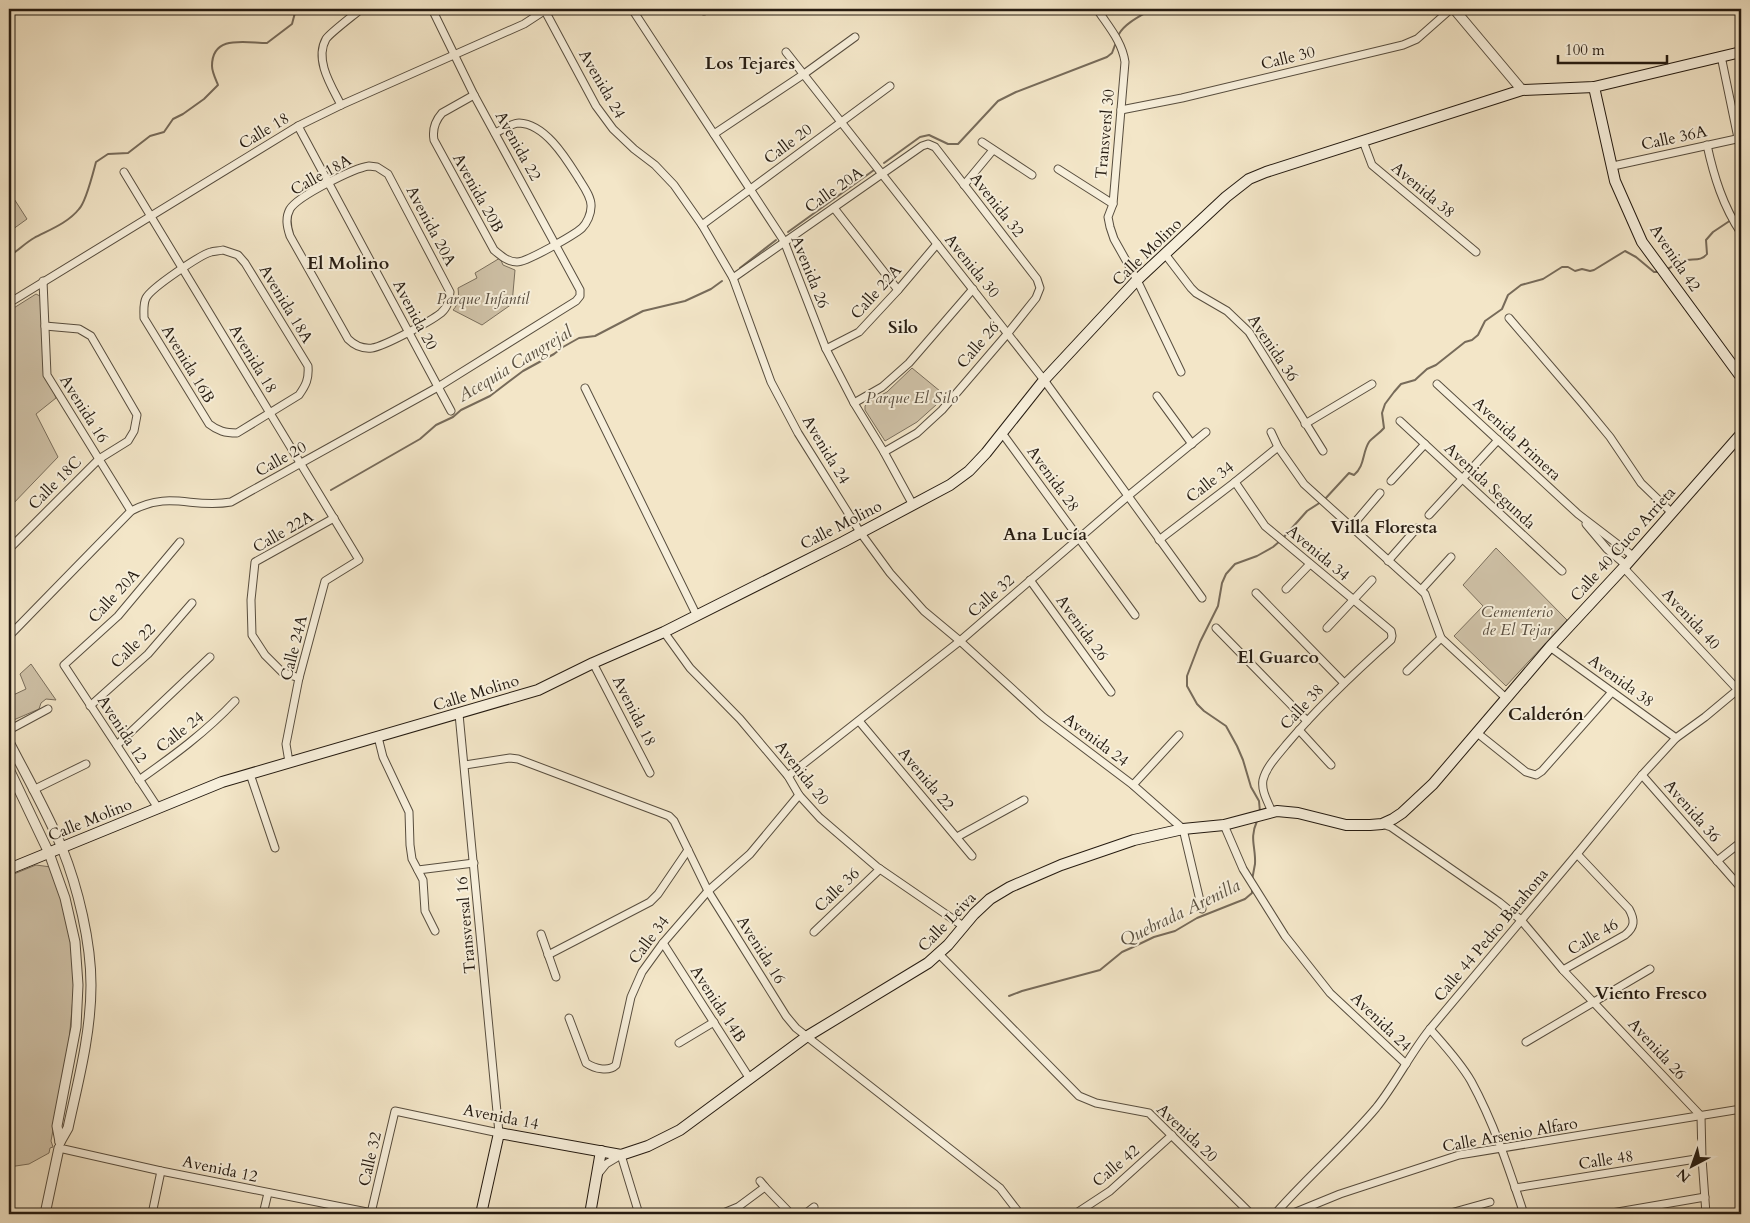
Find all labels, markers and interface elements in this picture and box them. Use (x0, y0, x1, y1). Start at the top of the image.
scale bar (1558, 32, 1666, 64)
text: 100 m (1565, 40, 1605, 60)
street label: Calle 30 (1259, 41, 1317, 75)
street label: Avenida 24 (573, 45, 631, 123)
district label: Los Tejares (705, 51, 795, 76)
street label: Transversl 30 (1090, 88, 1120, 180)
street label: Calle 18 (235, 107, 293, 155)
street label: Avenida 22 (490, 107, 546, 185)
street label: Calle 20 (759, 119, 817, 169)
street label: Calle 36A (1639, 120, 1709, 156)
street label: Calle 18A (287, 149, 356, 201)
street label: Avenida 20B (447, 149, 509, 237)
street label: Avenida 38 (1387, 157, 1459, 223)
street label: Calle 20A (800, 162, 868, 218)
street label: Avenida 32 (965, 168, 1029, 242)
street label: Avenida 20A (401, 182, 462, 270)
street label: Calle Molino (1107, 213, 1187, 291)
street label: Avenida 42 (1645, 220, 1705, 296)
street label: Avenida 30 (939, 229, 1005, 303)
street label: Avenida 26 (785, 232, 835, 312)
district label: El Molino (307, 251, 389, 276)
street label: Calle 22A (846, 259, 907, 324)
street label: Avenida 18A (254, 261, 318, 348)
street label: Avenida 20 (387, 276, 443, 354)
park label: Parque Infantil (437, 288, 530, 310)
street label: Avenida 36 (1243, 310, 1303, 386)
district label: Silo (888, 315, 918, 340)
street label: Calle 26 (952, 317, 1004, 373)
water label: Acequia Cangrejal (452, 319, 578, 409)
street label: Avenida 16B (156, 321, 220, 407)
street label: Avenida 18 (224, 321, 282, 397)
street label: Avenida 16 (54, 371, 114, 447)
park label: Parque El Silo (866, 387, 959, 409)
street label: Avenida Primera (1468, 392, 1566, 486)
street label: Avenida 24 (797, 412, 855, 488)
street label: Calle 20 (252, 436, 310, 482)
street label: Avenida Segunda (1439, 438, 1541, 534)
street label: Avenida 28 (1022, 442, 1084, 516)
street label: Calle 18C (23, 451, 87, 515)
street label: Calle 34 (1181, 456, 1239, 508)
street label: Calle 40 Cuco Arrieta (1565, 482, 1681, 606)
street label: Calle Molino (796, 495, 886, 555)
street label: Calle 22A (249, 506, 318, 558)
district label: Villa Floresta (1331, 515, 1437, 540)
street label: Avenida 34 (1282, 520, 1354, 586)
district label: Ana Lucía (1003, 522, 1087, 547)
street label: Calle 20A (83, 564, 145, 628)
street label: Calle 32 (963, 570, 1019, 622)
street label: Avenida 40 (1657, 584, 1725, 654)
street label: Avenida 26 (1051, 591, 1113, 665)
park label: Cementerio de El Tejar (1481, 601, 1554, 641)
street label: Calle 24A (275, 612, 313, 683)
street label: Calle 22 (106, 619, 160, 673)
district label: El Guarco (1237, 645, 1319, 670)
street label: Avenida 38 (1584, 650, 1658, 712)
street label: Calle Molino (430, 669, 522, 717)
street label: Avenida 18 (607, 672, 661, 750)
street label: Calle 38 (1275, 679, 1329, 735)
street label: Avenida 12 (92, 691, 152, 767)
district label: Calderón (1508, 702, 1584, 727)
street label: Calle 24 (151, 706, 209, 758)
street label: Avenida 24 (1059, 708, 1133, 772)
street label: Avenida 20 (770, 736, 834, 810)
street label: Avenida 22 (893, 743, 959, 815)
street label: Avenida 36 (1659, 775, 1725, 847)
street label: Calle Molino (45, 793, 136, 847)
street label: Calle 36 (809, 863, 865, 917)
street label: Calle 44 Pedro Barahona (1429, 864, 1553, 1006)
water label: Quebrada Arenilla (1116, 873, 1244, 953)
street label: Transversal 16 (451, 876, 481, 974)
street label: Calle Leiva (913, 887, 981, 957)
street label: Calle 34 (624, 911, 674, 969)
street label: Avenida 16 (731, 912, 791, 988)
street label: Calle 46 (1564, 914, 1622, 960)
street label: Avenida 14B (685, 961, 751, 1047)
district label: Viento Fresco (1595, 981, 1707, 1006)
street label: Avenida 24 (1346, 988, 1416, 1056)
street label: Avenida 26 (1623, 1014, 1691, 1084)
street label: Avenida 14 (461, 1099, 541, 1135)
street label: Avenida 20 (1152, 1099, 1222, 1167)
street label: Calle Arsenio Alfaro (1441, 1112, 1580, 1158)
street label: Calle 32 (353, 1130, 387, 1188)
street label: Calle 42 (1088, 1140, 1144, 1192)
north arrow (1668, 1140, 1718, 1190)
street label: Calle 48 (1577, 1145, 1635, 1175)
street label: Avenida 12 (180, 1150, 260, 1188)
text: N (1673, 1164, 1695, 1187)

